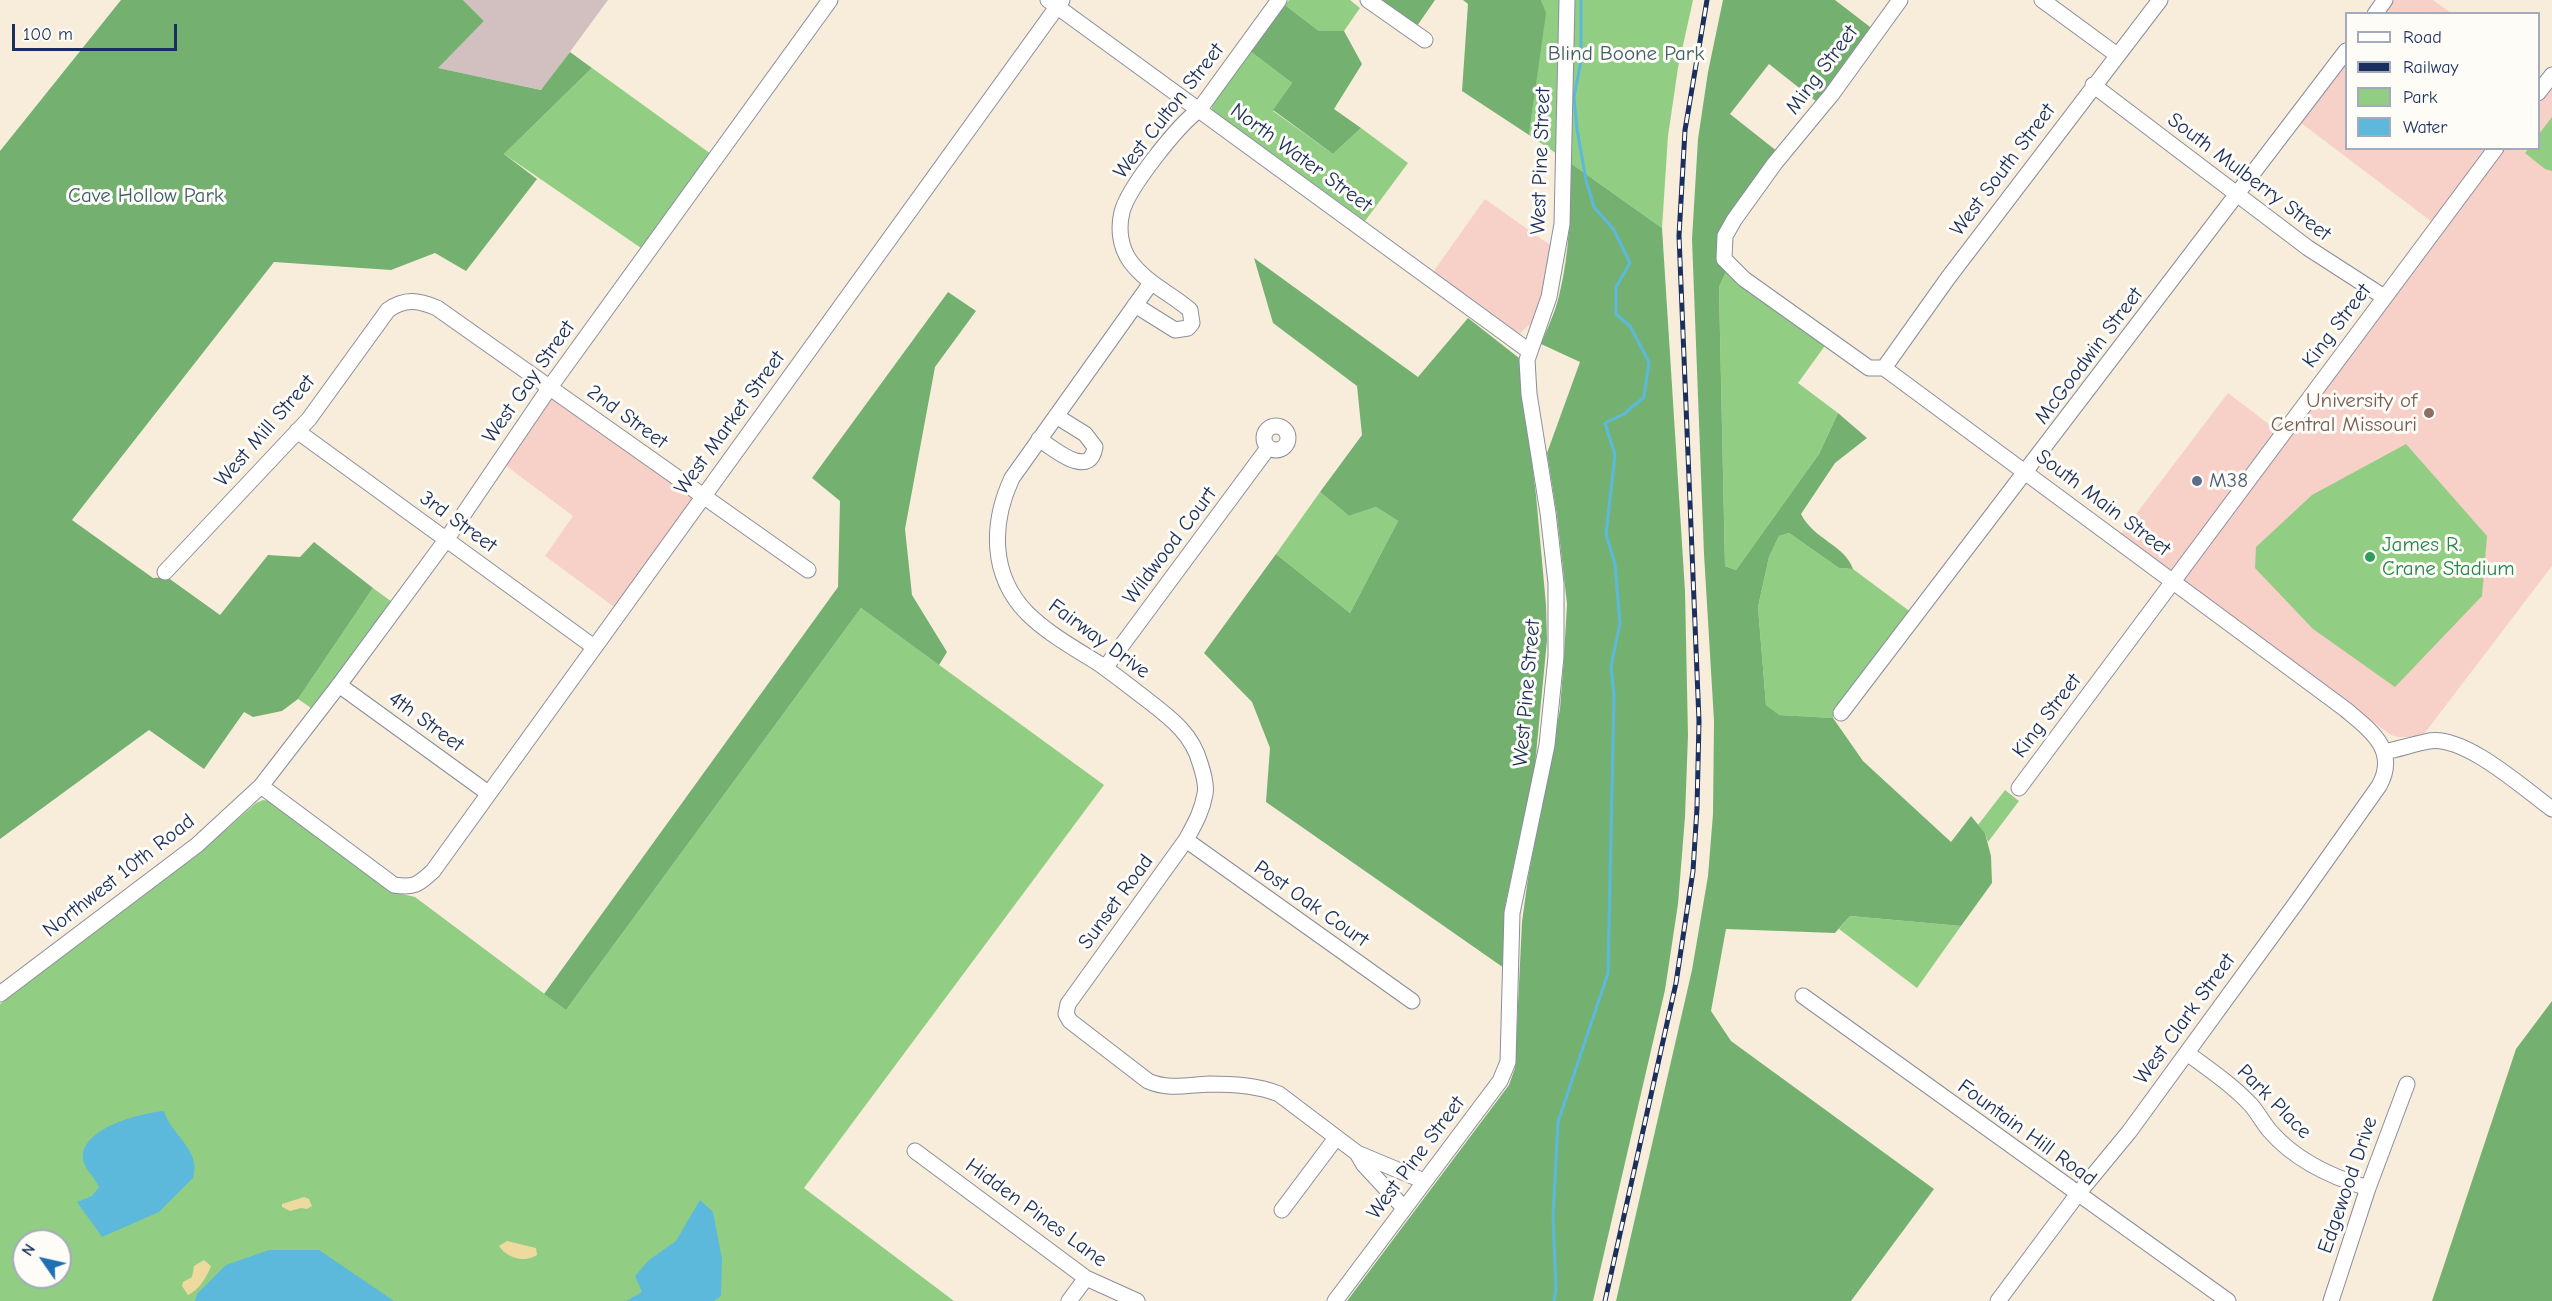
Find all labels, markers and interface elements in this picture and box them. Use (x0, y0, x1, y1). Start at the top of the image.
scale bar (15, 12, 180, 50)
legend (2345, 12, 2540, 150)
street label: Ming Street (1780, 21, 1864, 119)
text: 100 m (23, 24, 73, 45)
text: Road (2403, 27, 2442, 48)
street label: West Culton Street (1108, 38, 1230, 184)
park label: Blind Boone Park (1548, 41, 1704, 67)
text: Railway (2403, 57, 2459, 78)
street label: West Pine Street (1526, 87, 1556, 235)
text: Park (2403, 87, 2437, 108)
street label: North Water Street (1225, 98, 1377, 218)
street label: West South Street (1945, 99, 2061, 241)
street label: South Mulberry Street (2162, 107, 2336, 247)
text: Water (2403, 117, 2447, 138)
park label: Cave Hollow Park (68, 183, 224, 209)
street label: King Street (2297, 279, 2377, 373)
street label: McGoodwin Street (2029, 283, 2149, 429)
street label: West Gay Street (477, 316, 581, 448)
street label: West Market Street (669, 346, 791, 500)
street label: West Mill Street (209, 370, 321, 492)
street label: 2nd Street (582, 379, 672, 455)
place label: University of Central Missouri (2271, 388, 2417, 438)
marker: University of Central Missouri (2422, 406, 2436, 420)
street label: South Main Street (2031, 444, 2175, 562)
place label: M38 (2209, 468, 2248, 494)
marker: M38 (2190, 474, 2204, 488)
street label: Wildwood Court (1118, 482, 1222, 610)
street label: 3rd Street (415, 486, 501, 558)
place label: James R. Crane Stadium (2382, 532, 2515, 582)
marker: James R. Crane Stadium (2363, 550, 2377, 564)
street label: Fairway Drive (1043, 594, 1155, 684)
street label: West Pine Street (1508, 619, 1546, 767)
street label: King Street (2007, 669, 2087, 763)
street label: 4th Street (383, 686, 469, 758)
street label: Northwest 10th Road (38, 809, 200, 943)
street label: Sunset Road (1073, 849, 1159, 955)
street label: Post Oak Court (1249, 855, 1373, 953)
street label: West Clark Street (2129, 949, 2241, 1089)
street label: Park Place (2231, 1059, 2317, 1145)
street label: Fountain Hill Road (1953, 1074, 2101, 1192)
street label: West Pine Street (1362, 1092, 1470, 1224)
street label: Edgewood Drive (2313, 1113, 2383, 1257)
street label: Hidden Pines Lane (960, 1153, 1112, 1273)
north arrow (12, 1229, 72, 1289)
text: N (18, 1241, 39, 1259)

